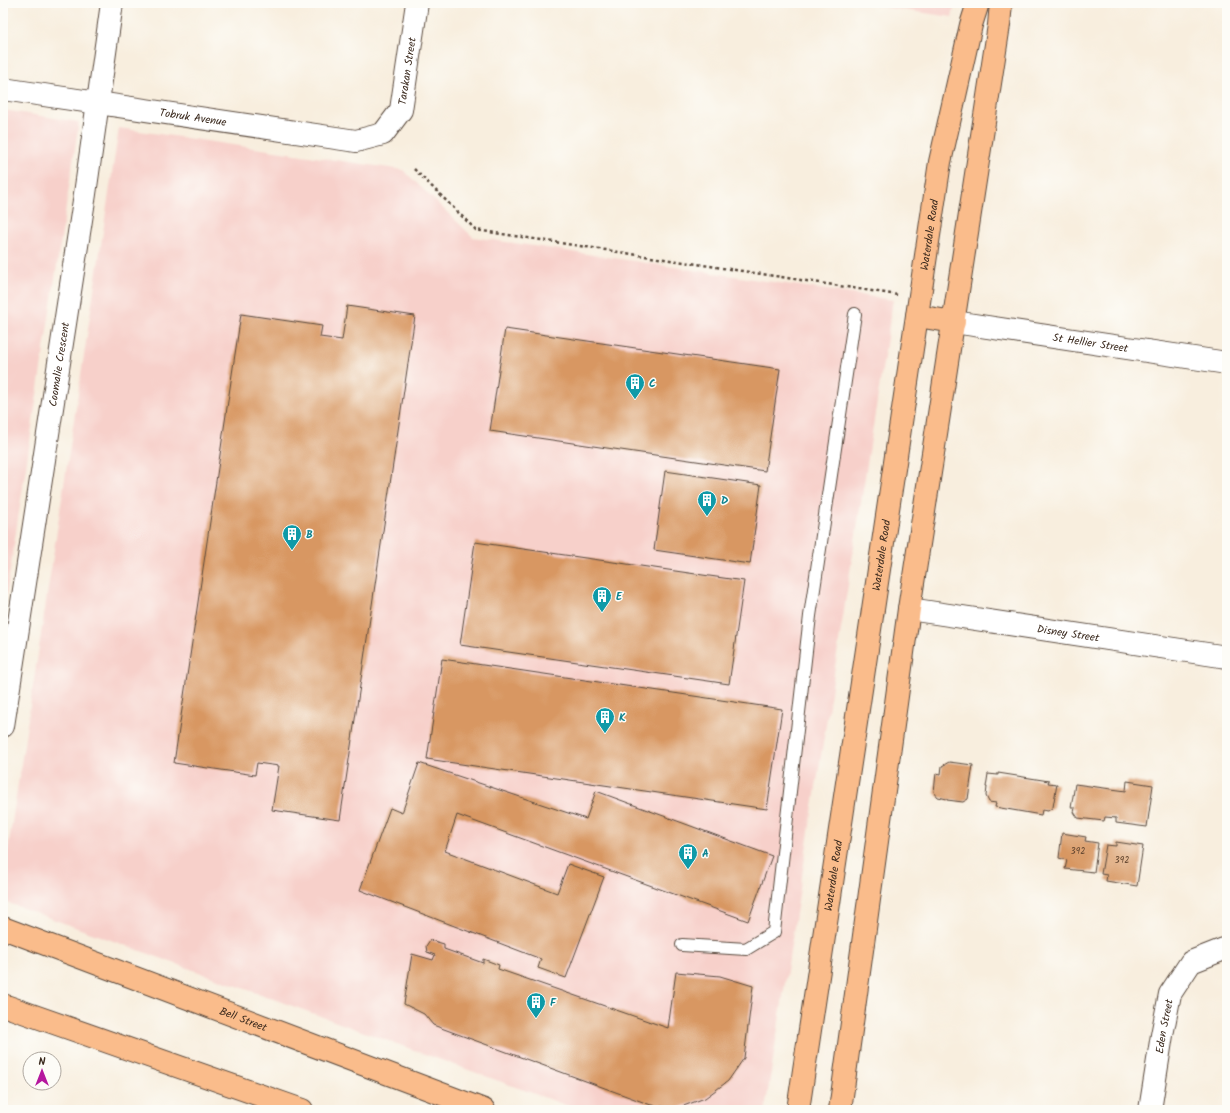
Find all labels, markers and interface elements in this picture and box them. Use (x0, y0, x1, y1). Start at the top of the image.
street label: Tarakan Street (394, 35, 422, 106)
street label: Tobruk Avenue (158, 104, 228, 132)
street label: Waterdale Road (916, 198, 944, 272)
street label: Coomalie Crescent (44, 320, 75, 408)
street label: St Hellier Street (1051, 329, 1130, 358)
building icon: C (624, 372, 646, 400)
place label: C (649, 375, 656, 393)
building icon: D (696, 489, 718, 517)
place label: D (721, 492, 729, 510)
street label: Waterdale Road (868, 518, 896, 592)
building icon: B (281, 523, 303, 551)
place label: B (306, 526, 313, 544)
building icon: E (591, 585, 613, 613)
place label: E (616, 588, 623, 606)
street label: Disney Street (1036, 620, 1101, 648)
building icon: K (594, 706, 616, 734)
place label: K (619, 709, 626, 727)
street label: Waterdale Road (820, 839, 848, 912)
building icon: A (677, 842, 699, 870)
house number: 392 (1071, 844, 1085, 859)
place label: A (702, 845, 709, 863)
house number: 392 (1115, 853, 1129, 868)
building icon: F (525, 991, 547, 1019)
place label: F (550, 994, 557, 1012)
street label: Eden Street (1151, 997, 1179, 1055)
street label: Bell Street (217, 1003, 270, 1037)
north arrow (22, 1051, 62, 1091)
text: N (39, 1053, 46, 1071)

